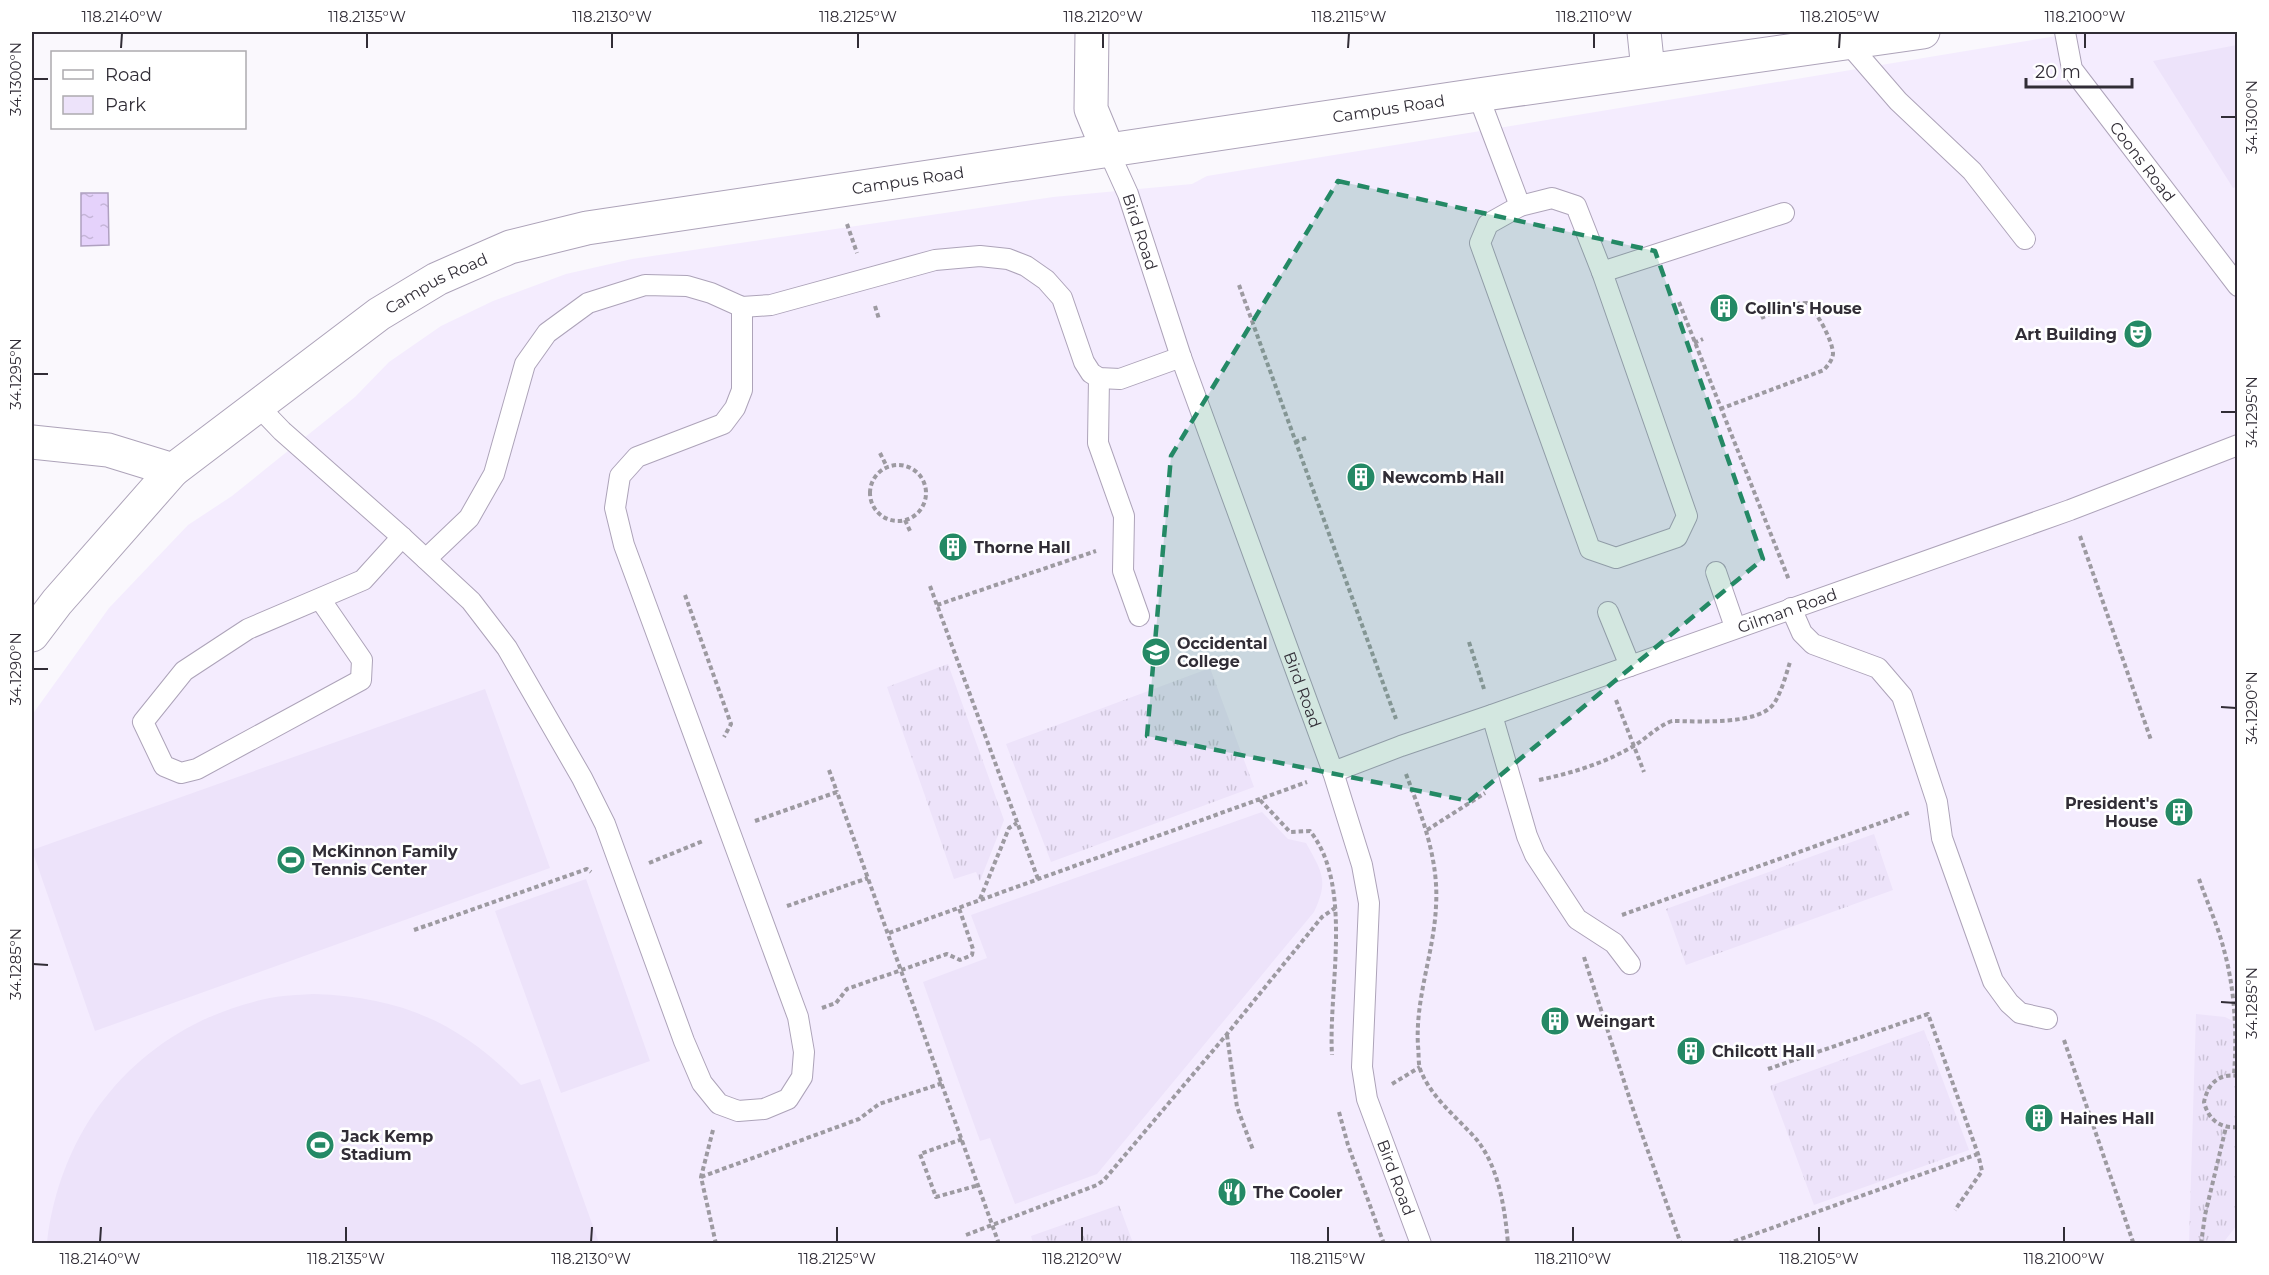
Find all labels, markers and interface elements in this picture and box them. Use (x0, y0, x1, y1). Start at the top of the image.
text: 118.2140°W (81, 7, 163, 26)
text: 118.2135°W (328, 7, 406, 26)
text: 118.2130°W (572, 7, 652, 26)
text: 118.2125°W (819, 7, 897, 26)
text: 118.2120°W (1063, 7, 1143, 26)
text: 118.2115°W (1312, 7, 1387, 26)
text: 118.2110°W (1556, 7, 1633, 26)
text: 118.2105°W (1800, 7, 1880, 26)
text: 118.2100°W (2044, 7, 2126, 26)
text: 34.1300°N (6, 42, 25, 116)
legend (51, 51, 246, 129)
scale bar (2026, 51, 2132, 89)
text: 20 m (2035, 61, 2081, 83)
text: Road (105, 64, 152, 86)
text: 34.1300°N (2242, 80, 2261, 154)
street label: Campus Road (1331, 91, 1446, 126)
text: Park (105, 94, 146, 116)
street label: Coons Road (2106, 118, 2179, 205)
street label: Campus Road (850, 162, 965, 198)
street label: Bird Road (1119, 191, 1162, 272)
street label: Campus Road (381, 249, 490, 318)
building icon: Collin's House (1708, 292, 1740, 324)
place label: Collin's House (1745, 299, 1862, 318)
theatre icon: Art Building (2122, 318, 2154, 350)
place label: Art Building (2014, 325, 2117, 344)
text: 34.1295°N (6, 338, 25, 410)
text: 34.1295°N (2242, 376, 2261, 448)
building icon: Newcomb Hall (1345, 461, 1377, 493)
place label: Newcomb Hall (1382, 468, 1504, 487)
building icon: Thorne Hall (937, 531, 969, 563)
place label: Thorne Hall (974, 538, 1071, 557)
street label: Gilman Road (1735, 584, 1839, 637)
text: 34.1290°N (6, 632, 25, 706)
place label: Occidental College (1177, 634, 1268, 671)
school or university icon: Occidental College (1140, 636, 1172, 668)
street label: Bird Road (1280, 649, 1325, 730)
text: 34.1290°N (2242, 671, 2261, 745)
place label: President's House (2065, 794, 2159, 831)
building icon: President's House (2163, 796, 2195, 828)
place label: McKinnon Family Tennis Center (312, 842, 458, 879)
sports icon: McKinnon Family Tennis Center (275, 844, 307, 876)
text: 34.1285°N (6, 928, 25, 1000)
text: 34.1285°N (2242, 967, 2261, 1039)
building icon: Weingart (1539, 1005, 1571, 1037)
place label: Weingart (1576, 1012, 1655, 1031)
building icon: Chilcott Hall (1675, 1035, 1707, 1067)
place label: Chilcott Hall (1712, 1042, 1815, 1061)
building icon: Haines Hall (2023, 1102, 2055, 1134)
place label: Haines Hall (2060, 1109, 2154, 1128)
place label: Jack Kemp Stadium (340, 1127, 433, 1164)
sports icon: Jack Kemp Stadium (304, 1129, 336, 1161)
street label: Bird Road (1373, 1137, 1419, 1218)
restaurant icon: The Cooler (1216, 1176, 1248, 1208)
place label: The Cooler (1253, 1183, 1343, 1202)
text: 118.2140°W (59, 1249, 141, 1268)
text: 118.2135°W (307, 1249, 385, 1268)
text: 118.2130°W (551, 1249, 631, 1268)
text: 118.2125°W (798, 1249, 876, 1268)
text: 118.2120°W (1042, 1249, 1122, 1268)
text: 118.2115°W (1291, 1249, 1366, 1268)
text: 118.2110°W (1535, 1249, 1612, 1268)
text: 118.2105°W (1779, 1249, 1859, 1268)
text: 118.2100°W (2023, 1249, 2105, 1268)

